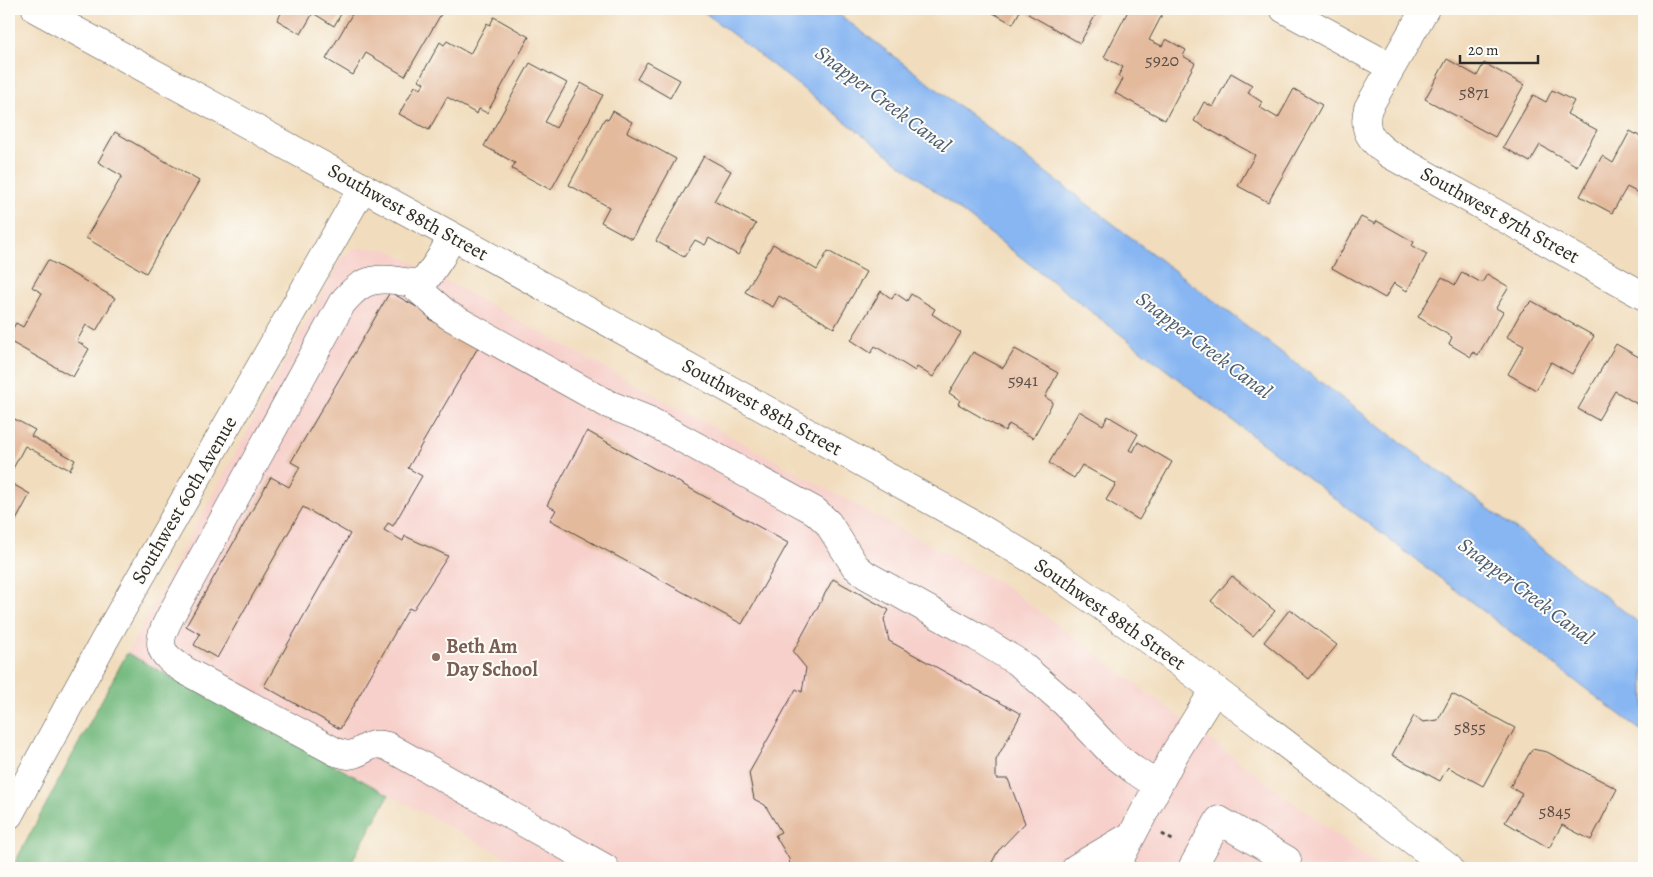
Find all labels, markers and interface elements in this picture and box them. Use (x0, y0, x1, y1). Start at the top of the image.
scale bar (1460, 32, 1538, 64)
water label: Snapper Creek Canal (810, 39, 957, 160)
text: 20 m (1468, 40, 1499, 60)
house number: 5920 (1145, 48, 1179, 72)
house number: 5871 (1459, 80, 1489, 104)
street label: Southwest 88th Street (323, 157, 493, 267)
street label: Southwest 87th Street (1416, 160, 1585, 270)
water label: Snapper Creek Canal (1131, 285, 1278, 406)
street label: Southwest 88th Street (677, 352, 847, 462)
house number: 5941 (1008, 368, 1038, 392)
street label: Southwest 60th Avenue (125, 411, 243, 589)
water label: Snapper Creek Canal (1453, 531, 1600, 652)
street label: Southwest 88th Street (1029, 552, 1191, 677)
place label: Beth Am Day School (446, 633, 538, 683)
marker: Beth Am Day School (430, 651, 442, 663)
house number: 5855 (1454, 715, 1486, 739)
house number: 5845 (1539, 799, 1571, 823)

